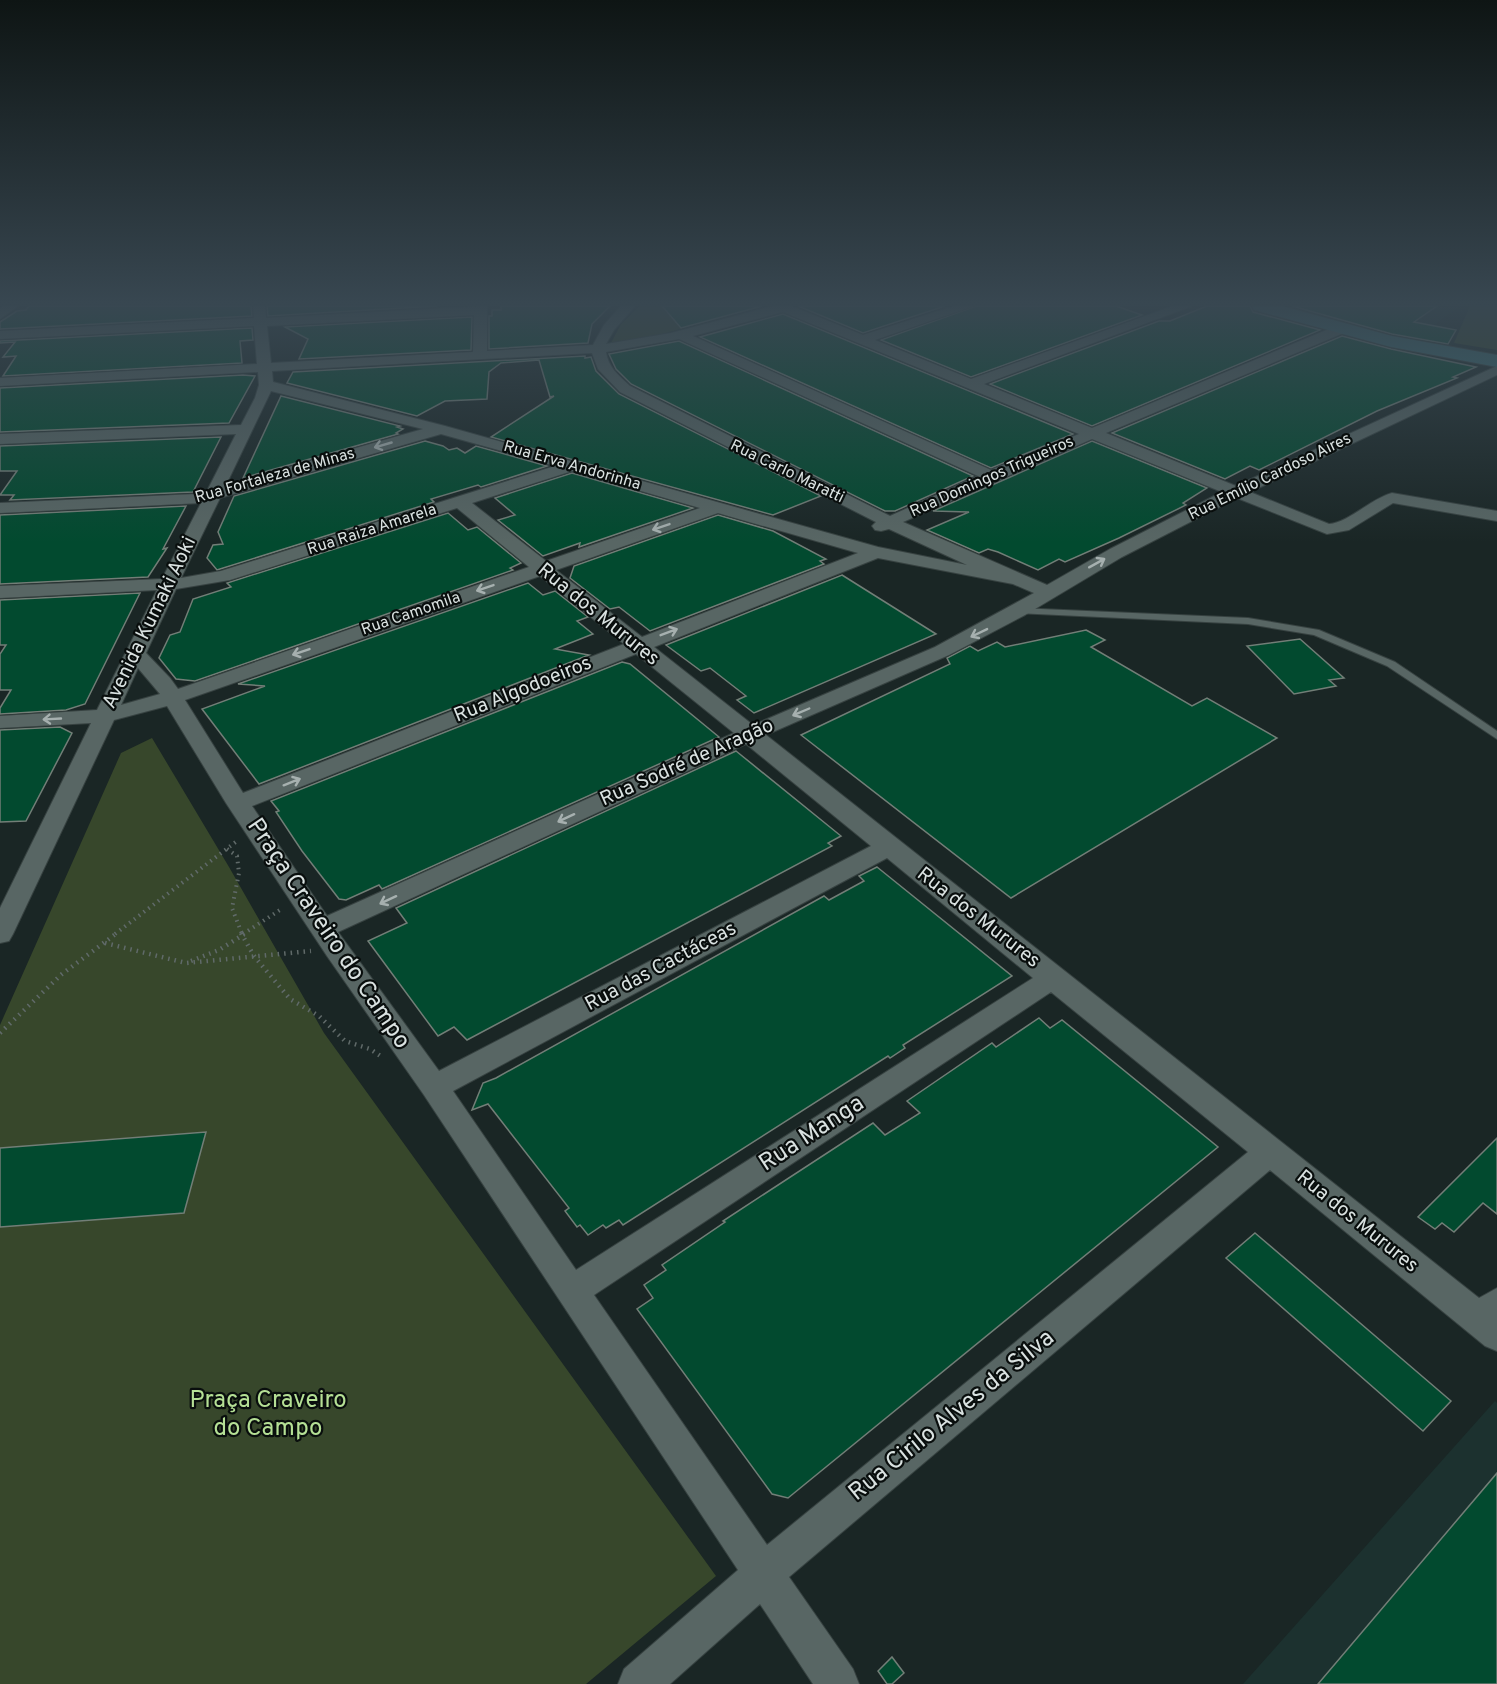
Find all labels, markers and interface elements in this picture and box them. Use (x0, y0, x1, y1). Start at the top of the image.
street label: Rua Emílio Cardoso Aires (1185, 429, 1355, 525)
street label: Rua Domingos Trigueiros (907, 432, 1077, 522)
street label: Rua Carlo Maratti (727, 436, 847, 508)
street label: Rua Erva Andorinha (501, 437, 643, 495)
one-way arrow (374, 440, 393, 452)
street label: Rua Fortaleza de Minas (193, 444, 357, 508)
street label: Rua Raiza Amarela (305, 500, 439, 560)
one-way arrow (652, 522, 671, 533)
street label: Avenida Kumaki Aoki (97, 533, 203, 713)
one-way arrow (1088, 557, 1106, 568)
street label: Rua dos Murures (532, 558, 664, 672)
one-way arrow (476, 583, 495, 594)
street label: Rua Camomila (359, 588, 463, 640)
one-way arrow (659, 626, 678, 637)
one-way arrow (970, 628, 988, 639)
one-way arrow (292, 648, 311, 659)
street label: Rua Algodoeiros (450, 651, 596, 729)
one-way arrow (792, 707, 810, 718)
one-way arrow (43, 713, 63, 724)
street label: Rua Sodré de Aragão (596, 713, 778, 813)
one-way arrow (283, 776, 301, 787)
street label: Praça Craveiro do Campo (240, 813, 416, 1055)
one-way arrow (557, 813, 575, 825)
street label: Rua dos Murures (911, 862, 1045, 974)
one-way arrow (380, 894, 398, 906)
street label: Rua das Cactáceas (581, 916, 741, 1018)
street label: Rua Manga (754, 1089, 870, 1179)
street label: Rua dos Murures (1291, 1165, 1423, 1279)
street label: Rua Cirilo Alves da Silva (843, 1324, 1061, 1508)
park label: Praça Craveiro do Campo (189, 1386, 347, 1444)

